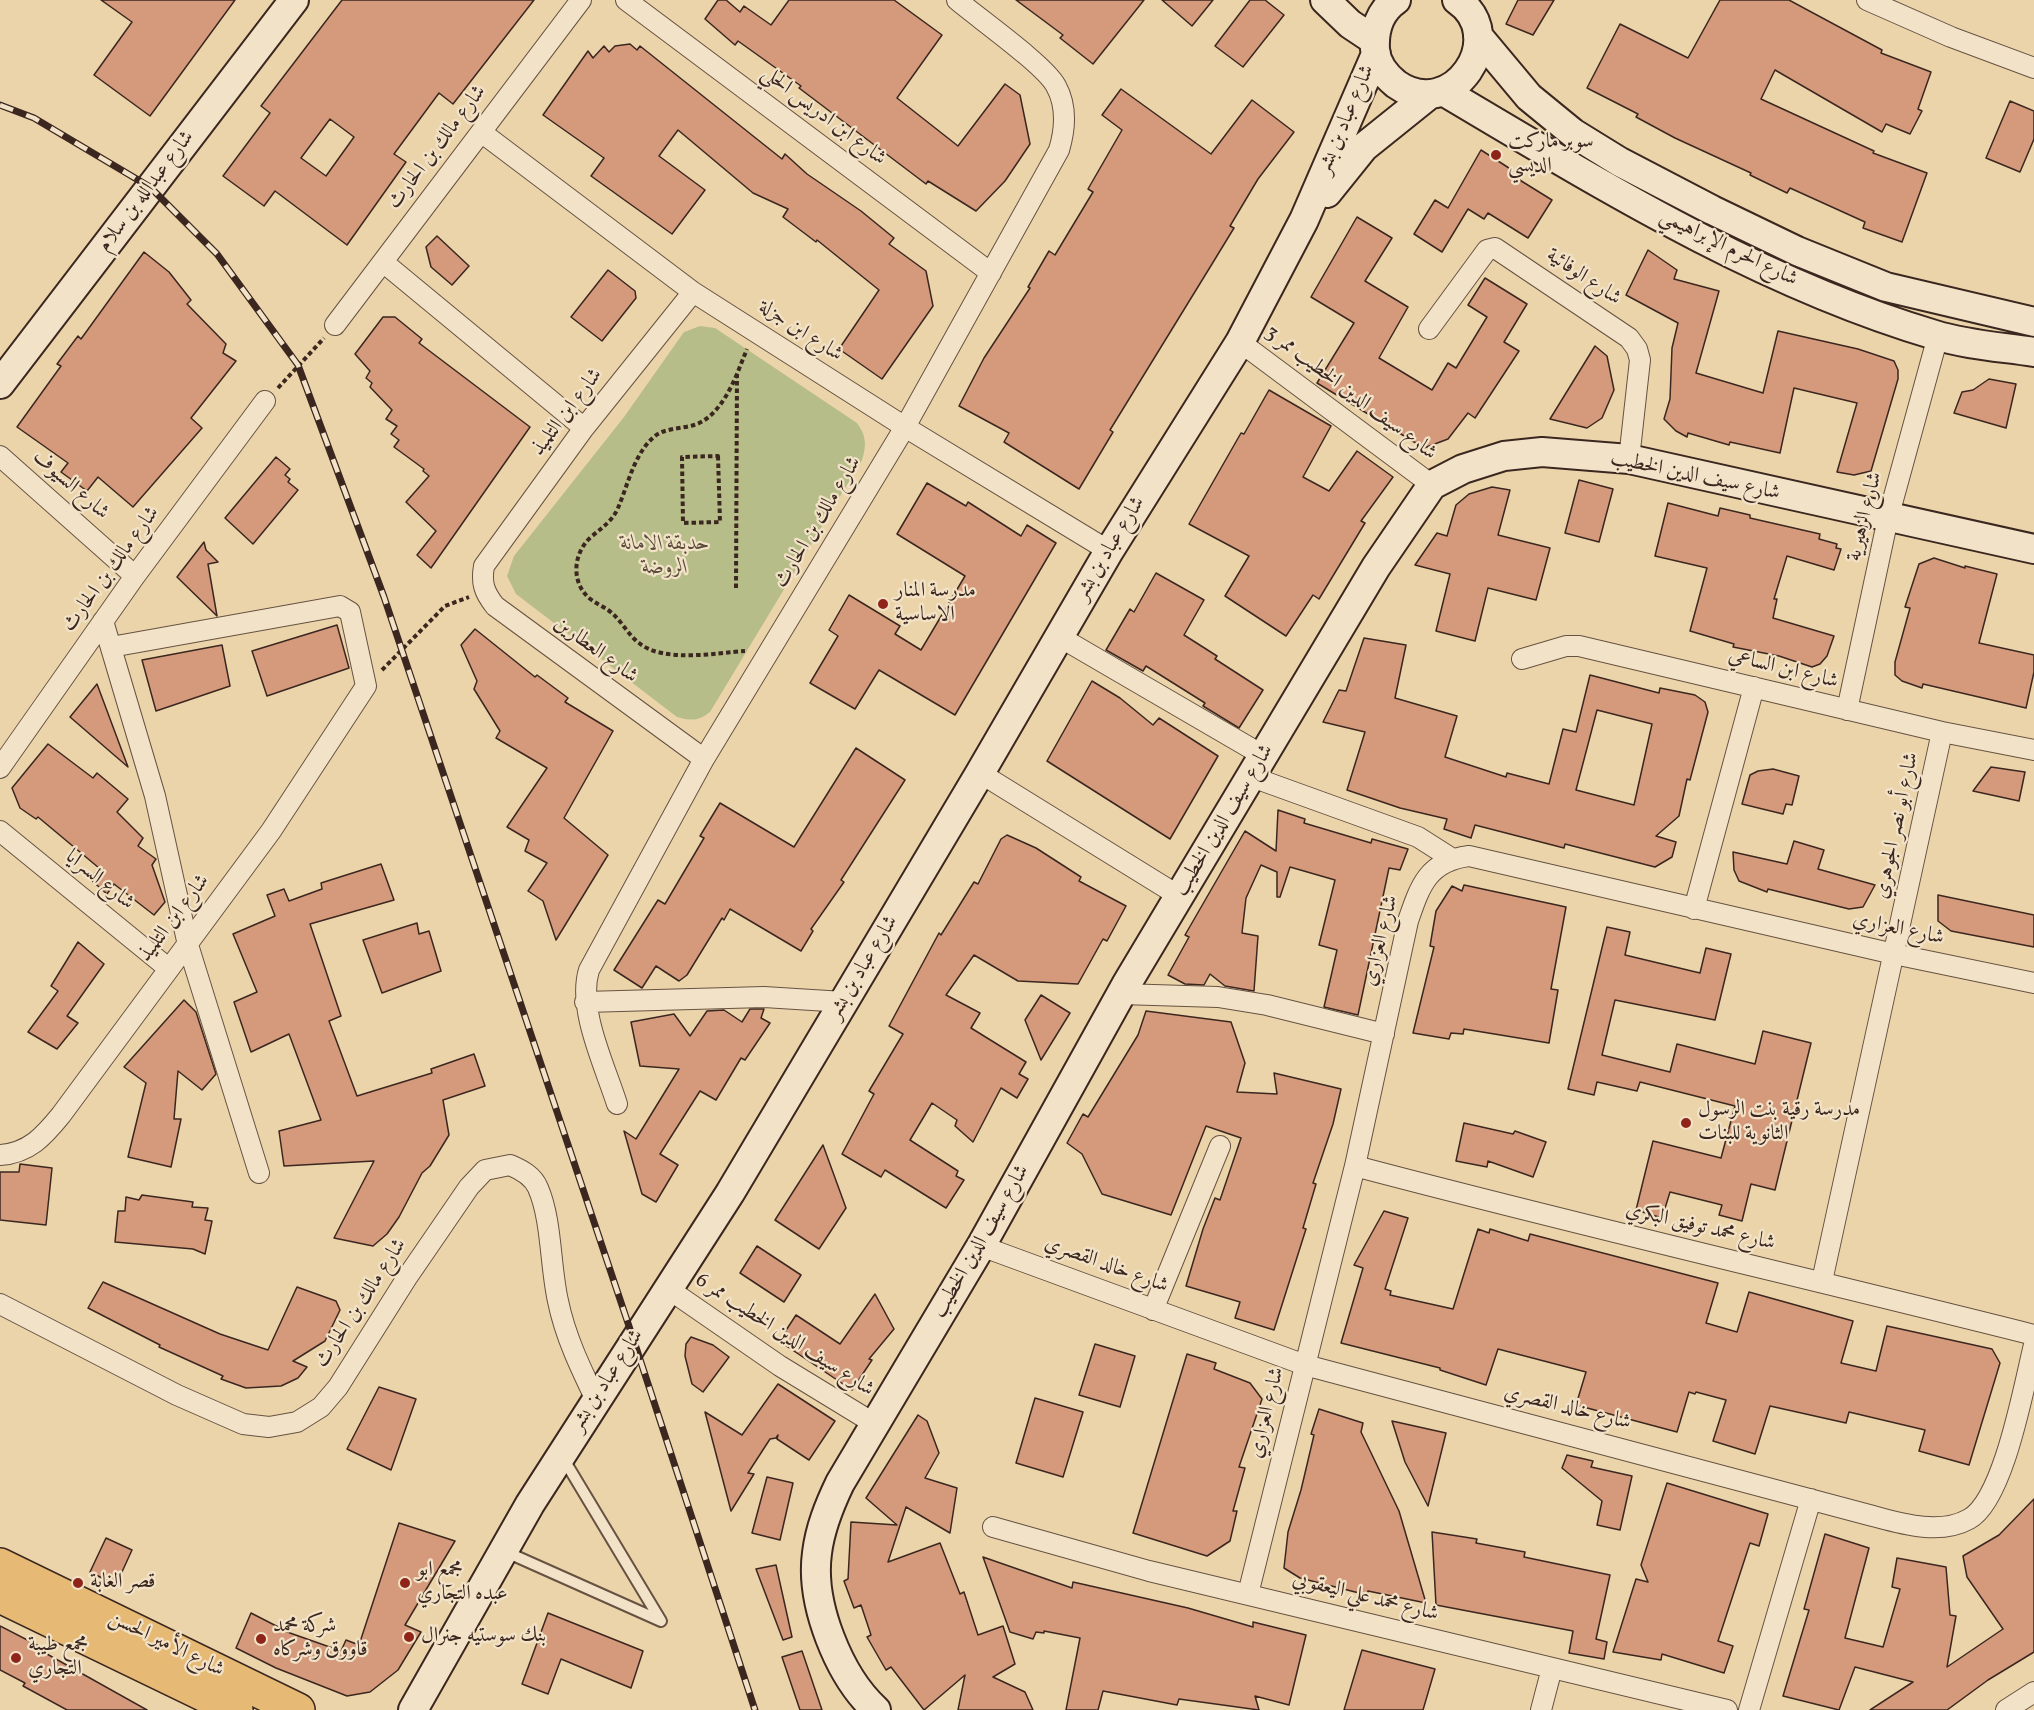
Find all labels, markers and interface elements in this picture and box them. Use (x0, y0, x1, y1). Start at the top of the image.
street label: شارع عباد بن بشر (1313, 61, 1381, 179)
street label: شارع ابن ادريس الحلي (756, 62, 890, 172)
street label: شارع مالك بن الحارث (383, 81, 493, 215)
street label: شارع عبدالله بن سلام (93, 126, 201, 258)
place label: سوبر ماركت الديسي (1508, 130, 1594, 180)
marker: سوبر ماركت الديسي (1489, 148, 1503, 162)
street label: شارع الحرم الإبراهيمي (1655, 205, 1801, 293)
street label: شارع الوفائية (1541, 244, 1625, 312)
street label: شارع ابن جزلة (753, 296, 847, 368)
street label: شارع سيف الدين الخطيب ممر 3 (1259, 321, 1441, 467)
street label: شارع ابن التلميذ (527, 364, 609, 462)
street label: شارع السيوف (26, 446, 114, 526)
street label: شارع سيف الدين الخطيب (1608, 447, 1782, 507)
street label: شارع مالك بن الحارث (770, 453, 868, 593)
street label: شارع الزهيرية (1843, 470, 1889, 564)
street label: شارع عباد بن بشر (1070, 493, 1152, 605)
street label: شارع مالك بن الحارث (58, 502, 166, 638)
park label: حدبقة الامانة الروضة (620, 532, 710, 582)
place label: مدرسة المنار الاساسية (895, 579, 976, 629)
marker: مدرسة المنار الاساسية (876, 597, 890, 611)
street label: شارع العطارين (548, 612, 642, 690)
street label: شارع ابن الساعي (1725, 644, 1841, 696)
street label: شارع سيف الدين الخطيب (1170, 740, 1280, 902)
street label: شارع أبو نصر الجوهري (1870, 750, 1926, 902)
street label: شارع السرايا (59, 845, 139, 917)
street label: شارع ابن التلميذ (134, 870, 216, 968)
street label: شارع العزاري (1359, 893, 1405, 989)
street label: شارع العزاري (1850, 908, 1946, 952)
street label: شارع عباد بن بشر (823, 912, 905, 1024)
place label: مدرسة رقية بنت الرسول الثانوية للبنات (1698, 1098, 1860, 1148)
marker: مدرسة رقية بنت الرسول الثانوية للبنات (1679, 1116, 1693, 1130)
street label: شارع سيف الدين الخطيب (928, 1161, 1036, 1323)
street label: شارع محمد توفيق البكري (1623, 1199, 1777, 1257)
street label: شارع خالد القصري (1041, 1232, 1171, 1300)
street label: شارع مالك بن الحارث (311, 1235, 413, 1373)
street label: شارع سيف الدين الخطيب ممر 6 (690, 1269, 878, 1403)
street label: شارع عباد بن بشر (566, 1325, 650, 1437)
street label: شارع العزاري (1245, 1365, 1291, 1461)
street label: شارع خالد القصري (1501, 1381, 1633, 1437)
place label: مجمع ابو عبده التجاري (417, 1558, 508, 1608)
street label: شارع محمد علي اليعقوبي (1289, 1568, 1441, 1628)
place label: قصر الغابة (90, 1570, 155, 1596)
marker: قصر الغابة (71, 1576, 85, 1590)
marker: مجمع ابو عبده التجاري (398, 1576, 412, 1590)
street label: شارع الأمير الحسن (104, 1606, 228, 1684)
place label: شركة محمد قاووق وشركاه (273, 1614, 368, 1664)
place label: بنك سوستيه جنرال (421, 1624, 546, 1650)
marker: بنك سوستيه جنرال (402, 1630, 416, 1644)
marker: شركة محمد قاووق وشركاه (254, 1632, 268, 1646)
place label: مجمع طيبة التجاري (28, 1633, 88, 1683)
marker: مجمع طيبة التجاري (9, 1651, 23, 1665)

